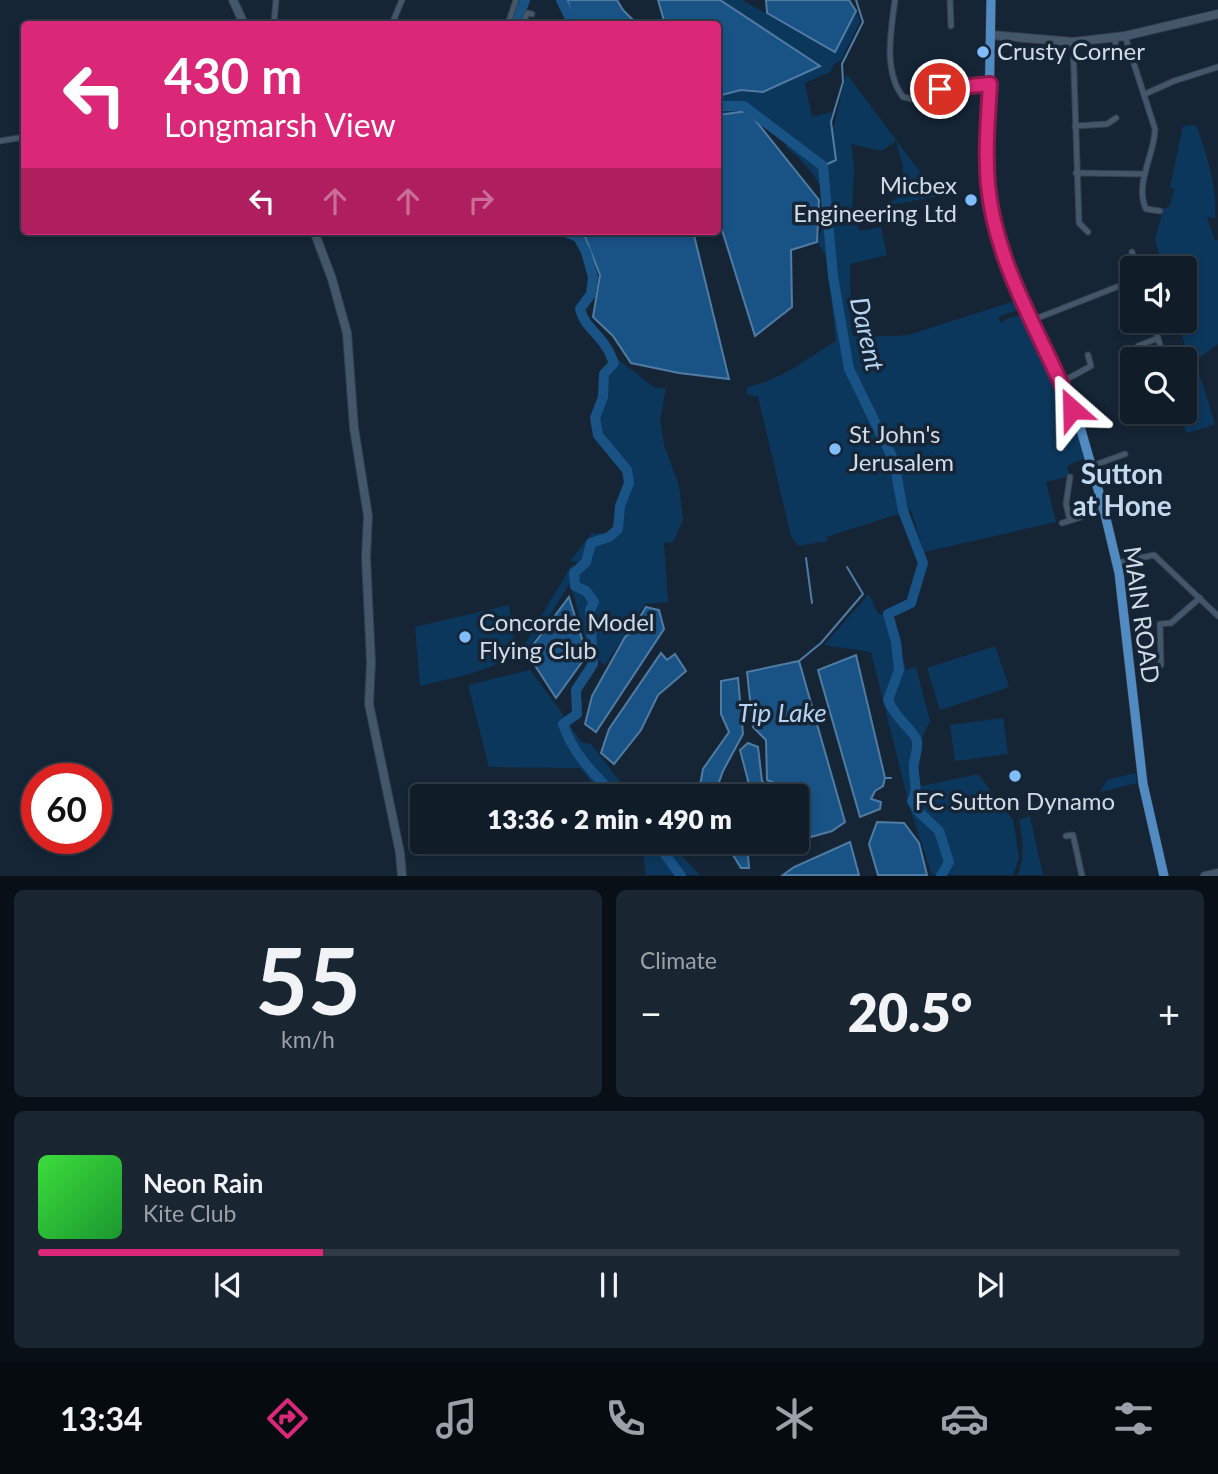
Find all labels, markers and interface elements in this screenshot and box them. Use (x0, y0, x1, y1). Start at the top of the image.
place label: Crusty Corner (997, 36, 1145, 65)
marker: Crusty Corner (975, 44, 991, 60)
text: 430 m (164, 46, 302, 104)
icon: left (49, 49, 140, 140)
pin (910, 59, 970, 119)
icon: arrive (921, 70, 959, 108)
text: Longmarsh View (164, 105, 396, 144)
place label: Micbex Engineering Ltd (793, 170, 957, 227)
icon: left (243, 182, 281, 220)
icon: ahead (316, 182, 354, 220)
icon: ahead (389, 182, 427, 220)
icon: right (462, 182, 500, 220)
marker: Micbex Engineering Ltd (963, 192, 979, 208)
map controls (1120, 256, 1197, 424)
button: sound (1120, 256, 1197, 333)
water label: Darent (844, 294, 892, 374)
button: search (1120, 347, 1197, 424)
position arrow (1035, 372, 1109, 446)
place label: St John's Jerusalem (849, 419, 954, 476)
marker: St John's Jerusalem (827, 441, 843, 457)
district label: Sutton at Hone (1072, 456, 1172, 522)
street label: MAIN ROAD (1119, 545, 1166, 685)
place label: Concorde Model Flying Club (479, 607, 654, 664)
marker: Concorde Model Flying Club (457, 629, 473, 645)
water label: Tip Lake (737, 696, 827, 728)
speed limit sign: 60 (21, 763, 112, 854)
marker: FC Sutton Dynamo (1007, 768, 1023, 784)
place label: FC Sutton Dynamo (915, 786, 1115, 815)
text: 13:36 · 2 min · 490 m (487, 803, 732, 835)
text: 55 (255, 925, 361, 1034)
text: Climate (640, 946, 717, 974)
text: 20.5° (848, 981, 972, 1043)
text: − (640, 990, 662, 1036)
text: + (1158, 990, 1180, 1036)
text: km/h (281, 1025, 335, 1053)
text: Neon Rain (143, 1167, 263, 1199)
text: Kite Club (143, 1199, 236, 1227)
icon: previous (209, 1266, 247, 1304)
icon: pause (590, 1266, 628, 1304)
icon: next (971, 1266, 1009, 1304)
icon: directions (263, 1394, 312, 1443)
icon: music (432, 1394, 481, 1443)
icon: phone (601, 1394, 650, 1443)
icon: climate (770, 1394, 819, 1443)
icon: car (940, 1394, 989, 1443)
icon: filters (1109, 1394, 1158, 1443)
text: 13:34 (60, 1399, 143, 1438)

